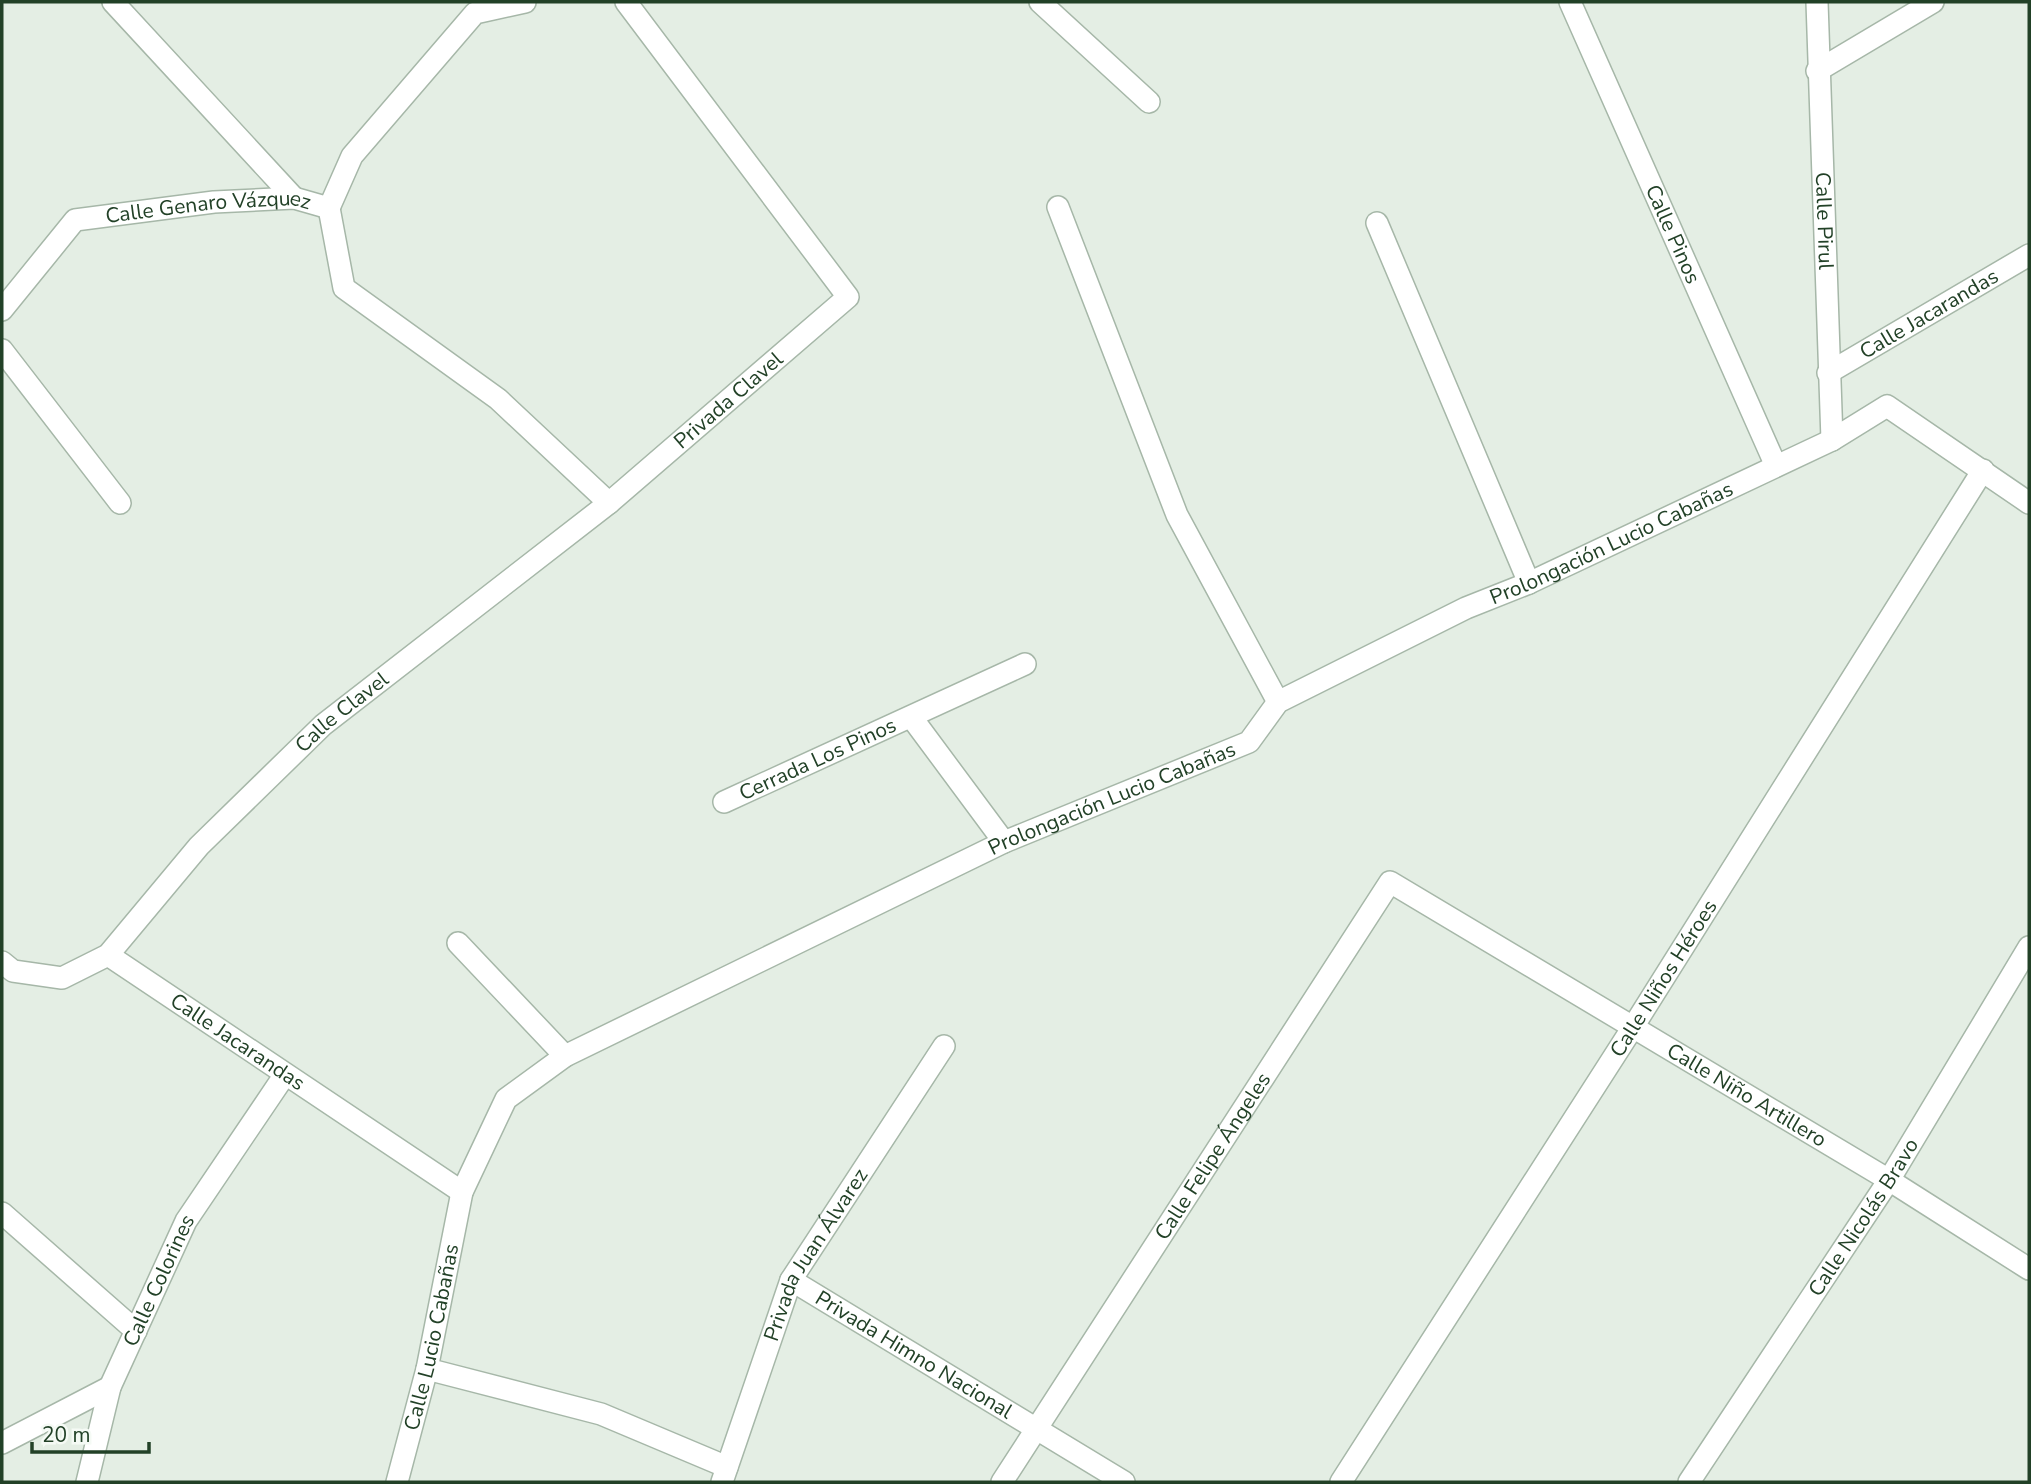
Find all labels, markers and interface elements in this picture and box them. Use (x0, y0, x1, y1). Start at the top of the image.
street label: Calle Pirul (1809, 172, 1840, 271)
street label: Calle Pinos (1639, 180, 1707, 288)
street label: Calle Genaro Vázquez (104, 184, 315, 230)
street label: Calle Jacarandas (1854, 262, 2004, 365)
street label: Privada Clavel (668, 345, 789, 455)
street label: Prolongación Lucio Cabañas (1486, 475, 1738, 611)
street label: Calle Clavel (289, 665, 395, 759)
street label: Cerrada Los Pinos (735, 711, 901, 807)
street label: Prolongación Lucio Cabañas (983, 735, 1240, 862)
street label: Calle Niños Héroes (1603, 894, 1724, 1062)
street label: Calle Jacarandas (165, 987, 310, 1097)
street label: Calle Niño Artillero (1662, 1036, 1832, 1154)
street label: Calle Felipe Ángeles (1148, 1067, 1277, 1245)
street label: Calle Nicolás Bravo (1802, 1133, 1925, 1302)
street label: Privada Juan Álvarez (757, 1163, 874, 1345)
street label: Calle Colorines (116, 1208, 201, 1351)
street label: Calle Lucio Cabañas (397, 1242, 465, 1433)
street label: Privada Himno Nacional (810, 1284, 1019, 1426)
scale bar (32, 1410, 149, 1454)
text: 20 m (42, 1421, 91, 1449)

